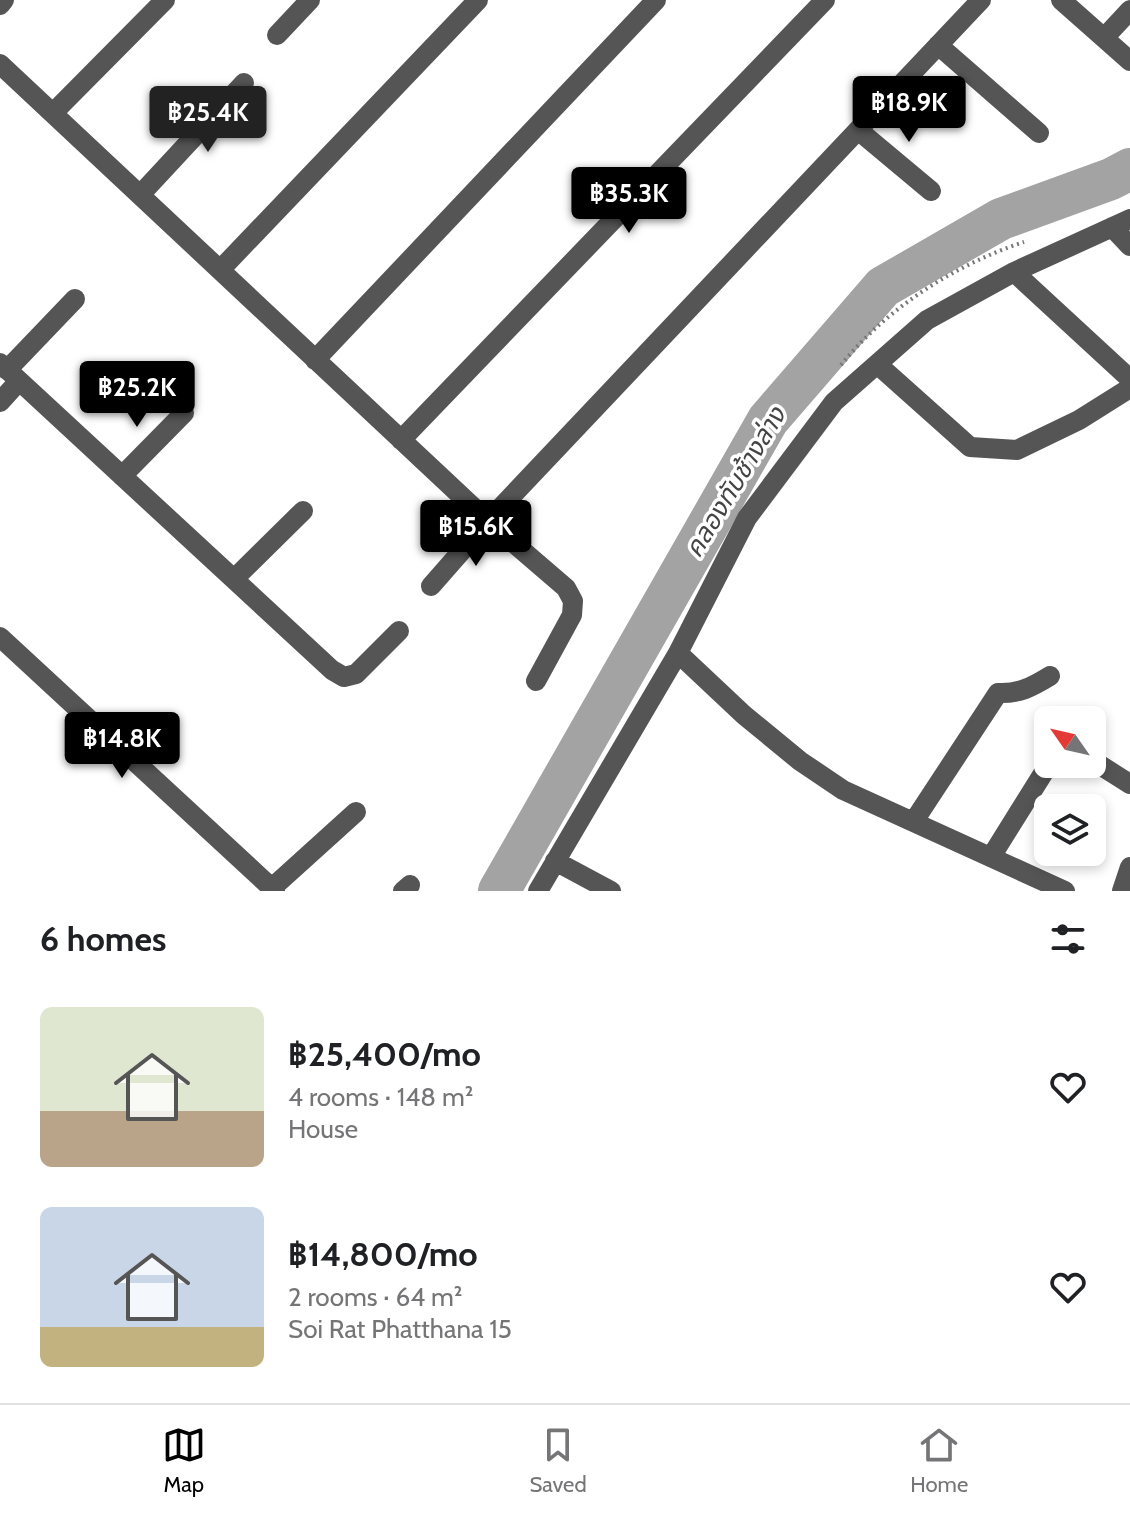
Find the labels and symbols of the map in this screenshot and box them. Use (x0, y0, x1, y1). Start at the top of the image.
pin: ฿18.9K (844, 76, 974, 144)
pin: ฿25.4K (143, 86, 273, 154)
pin: ฿35.3K (564, 167, 694, 235)
pin: ฿25.2K (72, 361, 202, 429)
water label: คลองทับช้างล่าง (678, 400, 793, 563)
pin: ฿15.6K (411, 500, 541, 568)
north arrow (1034, 706, 1106, 778)
pin: ฿14.8K (57, 712, 187, 780)

